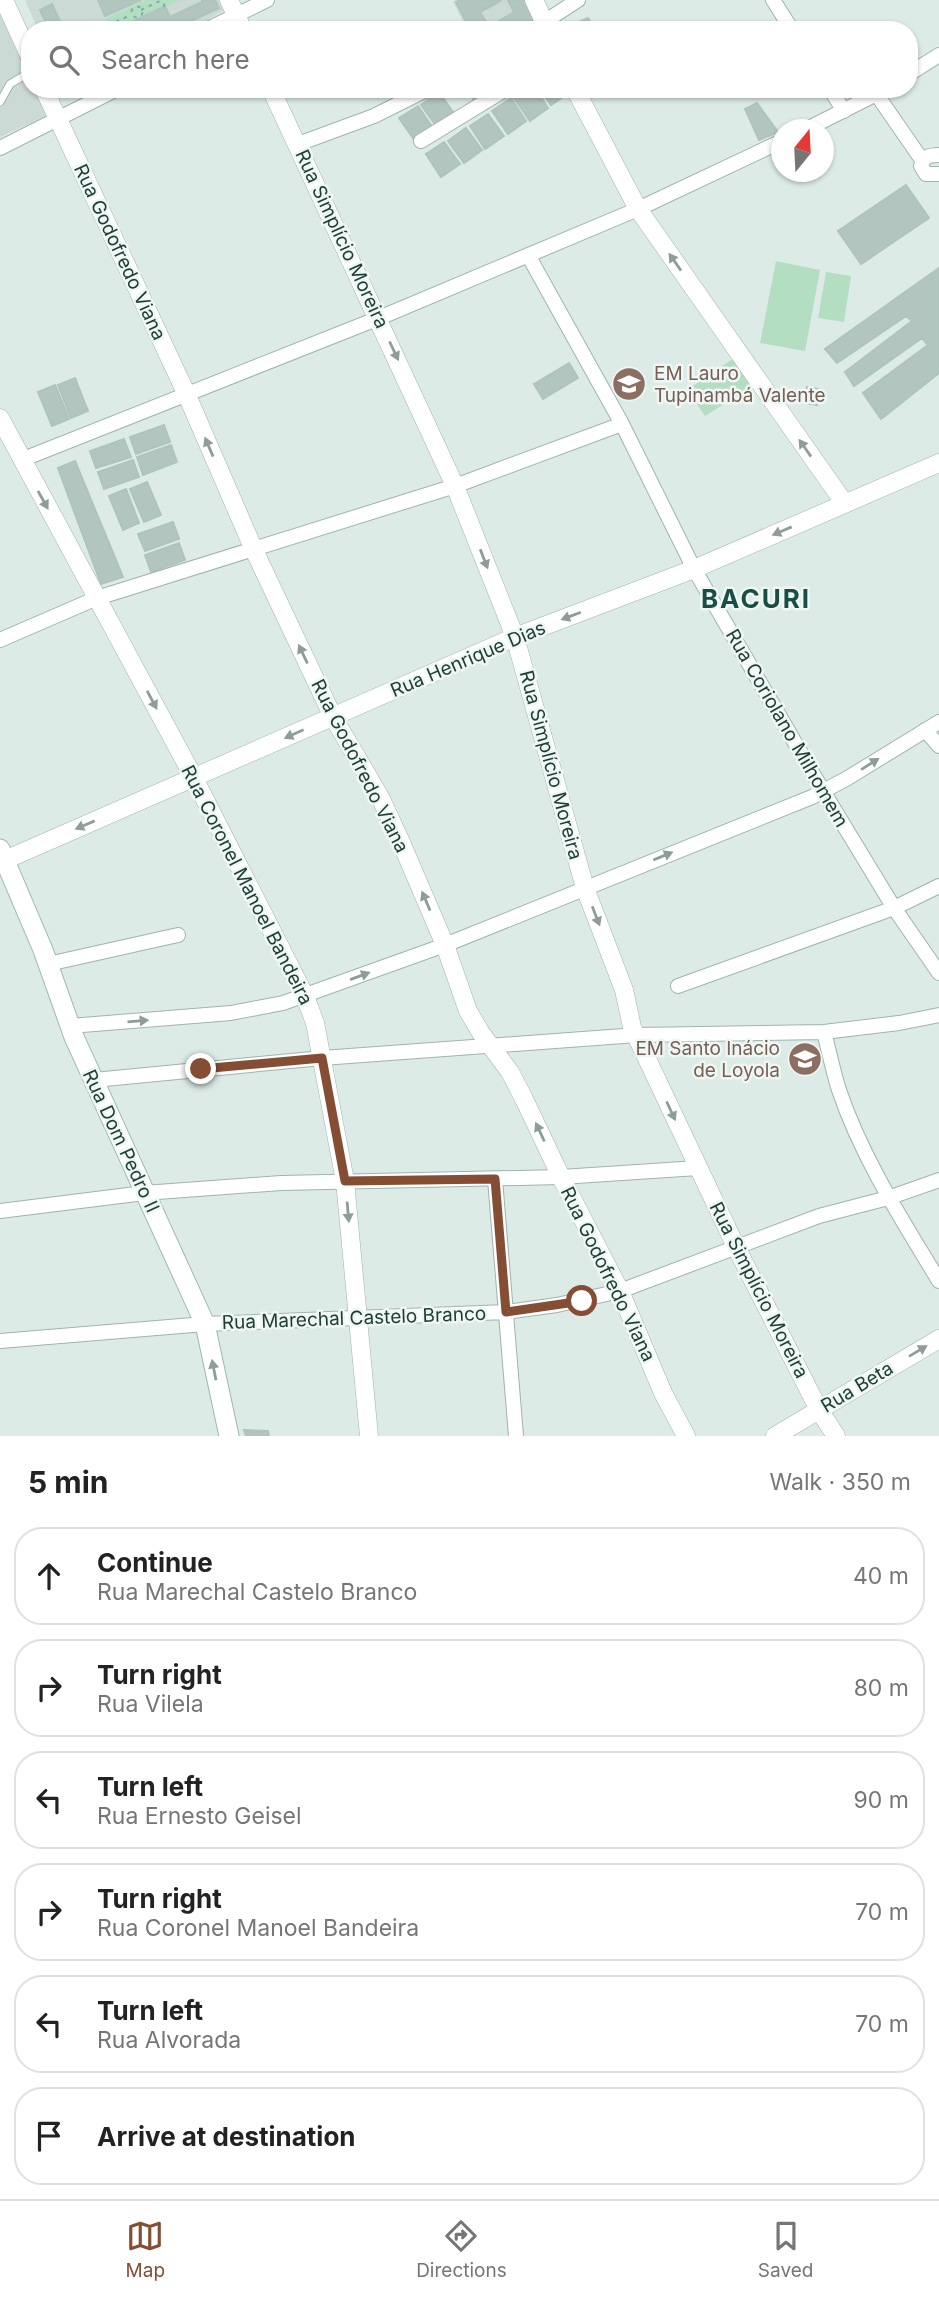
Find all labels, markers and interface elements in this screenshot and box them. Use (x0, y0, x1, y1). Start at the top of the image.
search box (21, 21, 918, 98)
icon: search (45, 41, 83, 79)
text: Search here (101, 44, 250, 75)
north arrow (771, 119, 834, 182)
street label: Rua Simplício Moreira (290, 146, 394, 332)
street label: Rua Godofredo Viana (69, 160, 171, 344)
one-way arrow (668, 253, 682, 271)
one-way arrow (388, 341, 400, 361)
place label: EM Lauro Tupinambá Valente (654, 362, 826, 407)
school or university icon: EM Lauro Tupinambá Valente (610, 365, 648, 403)
one-way arrow (203, 436, 214, 457)
one-way arrow (798, 439, 812, 457)
one-way arrow (37, 490, 49, 510)
one-way arrow (772, 525, 792, 537)
one-way arrow (479, 549, 490, 570)
district label: BACURI (701, 583, 811, 614)
one-way arrow (560, 610, 581, 621)
street label: Rua Henrique Dias (387, 616, 549, 702)
street label: Rua Coriolano Milhomem (721, 625, 853, 831)
one-way arrow (297, 644, 309, 664)
street label: Rua Simplício Moreira (515, 668, 587, 862)
street label: Rua Godofredo Viana (306, 675, 414, 857)
one-way arrow (147, 690, 158, 710)
one-way arrow (284, 728, 304, 740)
one-way arrow (861, 758, 880, 771)
street label: Rua Coronel Manoel Bandeira (176, 761, 318, 1009)
one-way arrow (75, 820, 96, 831)
one-way arrow (652, 851, 673, 862)
one-way arrow (421, 890, 432, 911)
one-way arrow (590, 906, 601, 927)
one-way arrow (349, 970, 370, 981)
one-way arrow (128, 1015, 150, 1026)
place label: EM Santo Inácio de Loyola (635, 1037, 780, 1082)
school or university icon: EM Santo Inácio de Loyola (786, 1040, 824, 1078)
route end (185, 1053, 216, 1084)
street label: Rua Dom Pedro II (78, 1066, 164, 1216)
one-way arrow (666, 1101, 677, 1121)
one-way arrow (534, 1122, 545, 1142)
street label: Rua Godofredo Viana (556, 1183, 660, 1365)
street label: Rua Simplício Moreira (705, 1198, 813, 1382)
one-way arrow (343, 1201, 354, 1223)
route start (566, 1285, 597, 1316)
street label: Rua Marechal Castelo Branco (221, 1302, 487, 1334)
one-way arrow (908, 1345, 927, 1358)
street label: Rua Beta (817, 1357, 897, 1417)
one-way arrow (208, 1358, 219, 1380)
text: 5 min (28, 1464, 108, 1500)
text: Walk · 350 m (770, 1468, 911, 1496)
text: Continue (97, 1547, 213, 1578)
icon: ahead (30, 1557, 68, 1595)
text: 40 m (853, 1562, 909, 1590)
text: Rua Marechal Castelo Branco (97, 1578, 417, 1606)
text: Turn right (97, 1659, 222, 1690)
icon: right (30, 1669, 68, 1707)
text: 80 m (854, 1674, 909, 1702)
text: Rua Vilela (97, 1690, 204, 1718)
text: Turn left (97, 1771, 203, 1802)
icon: left (30, 1781, 68, 1819)
text: 90 m (854, 1786, 909, 1814)
text: Rua Ernesto Geisel (97, 1802, 302, 1830)
text: Turn right (97, 1883, 222, 1914)
icon: right (30, 1893, 68, 1931)
text: 70 m (855, 1898, 909, 1926)
text: Rua Coronel Manoel Bandeira (97, 1914, 419, 1942)
text: Turn left (97, 1995, 203, 2026)
icon: left (30, 2005, 68, 2043)
text: 70 m (855, 2010, 909, 2038)
text: Rua Alvorada (97, 2026, 241, 2054)
icon: arrive (30, 2117, 68, 2155)
text: Arrive at destination (97, 2121, 356, 2152)
tab: Map (126, 2217, 165, 2282)
tab: Directions (416, 2217, 507, 2282)
tab: Saved (758, 2217, 813, 2282)

